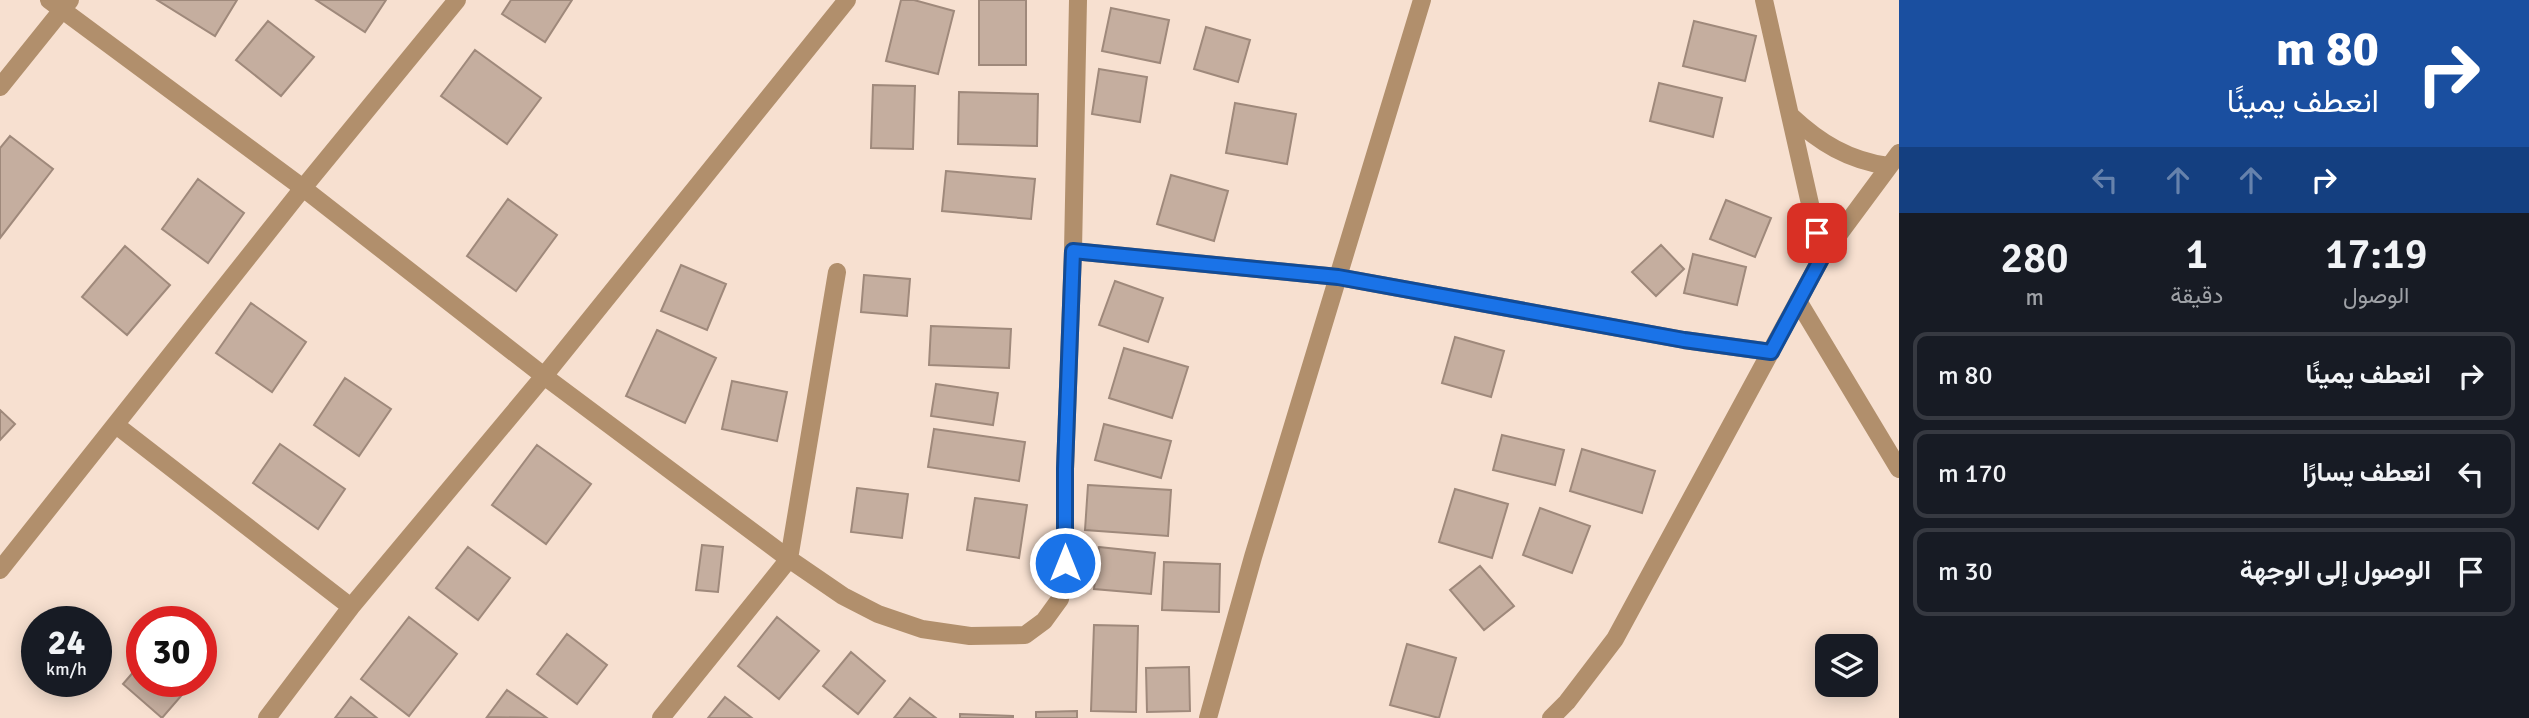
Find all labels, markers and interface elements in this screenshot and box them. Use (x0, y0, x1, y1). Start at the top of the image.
text: 80 m (2276, 19, 2379, 79)
icon: right (2403, 28, 2494, 119)
text: انعطف يمينًا (2227, 82, 2379, 121)
icon: left (2086, 161, 2124, 199)
icon: ahead (2159, 161, 2197, 199)
icon: ahead (2232, 161, 2270, 199)
icon: right (2305, 161, 2343, 199)
pin (1787, 203, 1847, 263)
icon: arrive (1798, 214, 1836, 252)
text: 1 (2185, 229, 2208, 280)
text: 17:19 (2325, 229, 2427, 280)
text: 280 (2001, 233, 2069, 284)
text: دقيقة (2170, 281, 2223, 310)
text: الوصول (2343, 281, 2409, 310)
text: m (2025, 283, 2044, 312)
icon: right (2452, 357, 2490, 395)
text: انعطف يمينًا (2305, 359, 2431, 391)
text: 80 m (1938, 360, 1993, 392)
icon: left (2452, 455, 2490, 493)
text: انعطف يسارًا (2302, 457, 2431, 489)
text: 170 m (1938, 458, 2007, 490)
position arrow (1028, 526, 1102, 600)
icon: arrive (2452, 553, 2490, 591)
text: الوصول إلى الوجهة (2240, 555, 2431, 587)
text: 30 m (1938, 556, 1993, 588)
speed limit sign: 30 (126, 606, 217, 697)
text: 24 (48, 621, 85, 664)
map controls (1815, 634, 1878, 697)
button: layers (1815, 634, 1878, 697)
text: km/h (46, 658, 87, 680)

